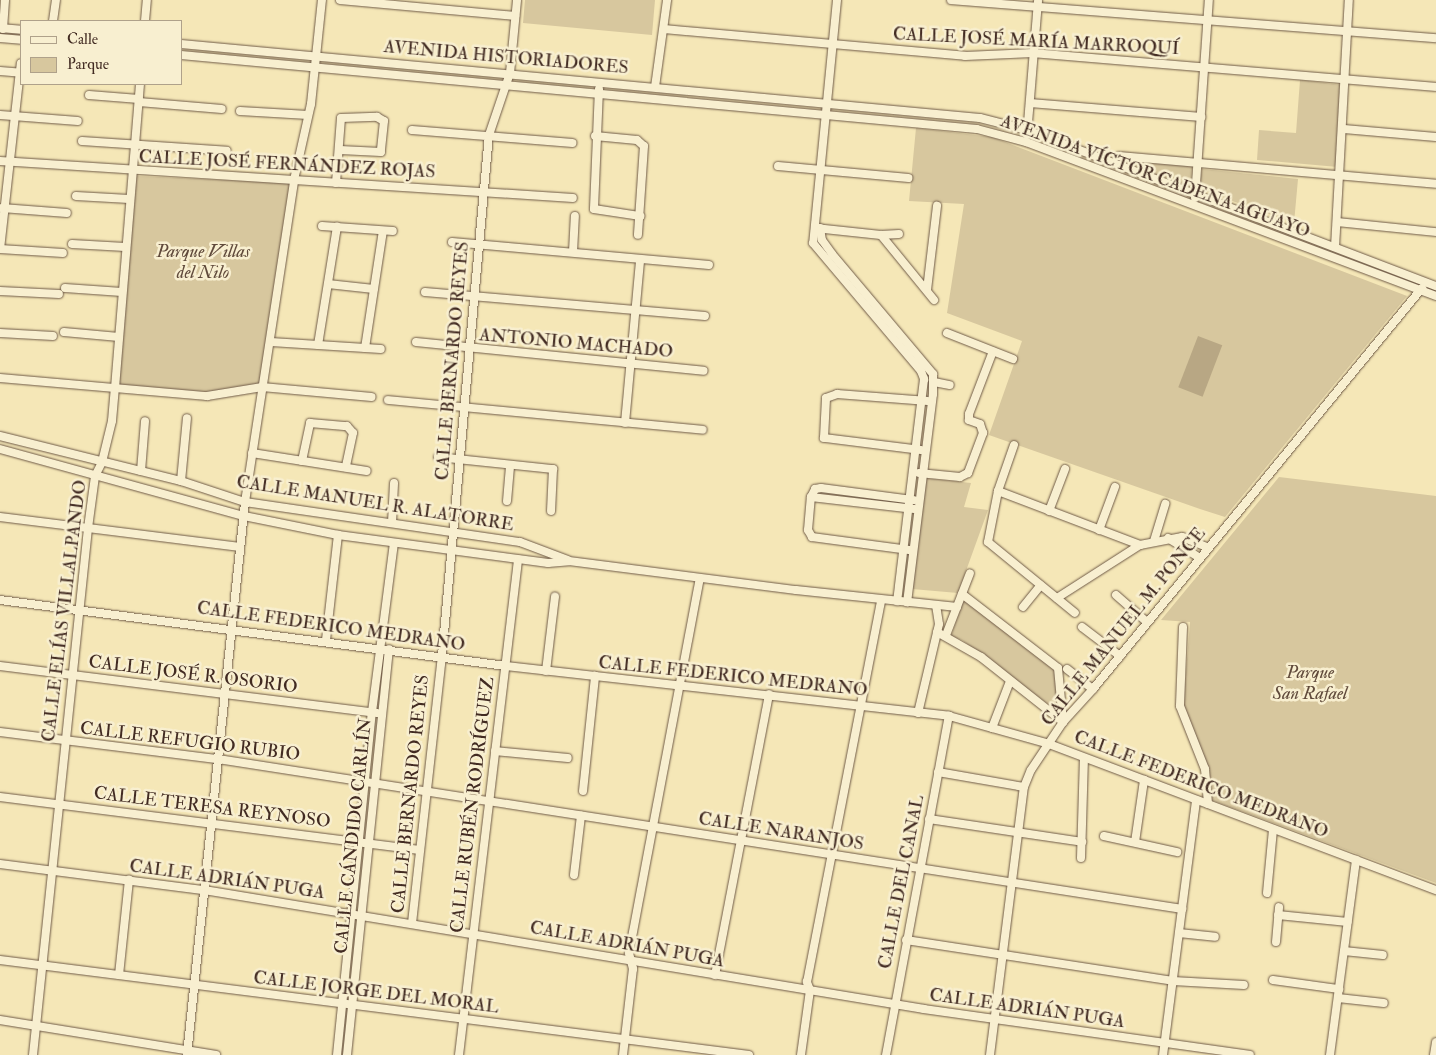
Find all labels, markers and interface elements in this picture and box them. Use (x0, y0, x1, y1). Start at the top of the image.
legend (20, 20, 182, 85)
street label: CALLE JOSÉ MARÍA MARROQUÍ (892, 24, 1180, 60)
text: Calle (67, 30, 98, 49)
street label: AVENIDA HISTORIADORES (383, 37, 629, 79)
text: Parque (67, 55, 109, 74)
street label: AVENIDA VÍCTOR CADENA AGUAYO (997, 111, 1313, 243)
street label: CALLE JOSÉ FERNÁNDEZ ROJAS (138, 146, 436, 184)
street label: CALLE BERNARDO REYES (432, 241, 474, 481)
park label: Parque Villas del Nilo (156, 242, 250, 284)
street label: ANTONIO MACHADO (478, 325, 674, 363)
street label: CALLE MANUEL R. ALATORRE (235, 471, 515, 537)
street label: CALLE ELÍAS VILLALPANDO (38, 479, 92, 743)
street label: CALLE MANUEL M. PONCE (1037, 523, 1211, 731)
street label: CALLE FEDERICO MEDRANO (196, 597, 466, 657)
street label: CALLE JOSÉ R. OSORIO (87, 651, 299, 699)
street label: CALLE FEDERICO MEDRANO (597, 652, 869, 702)
park label: Parque San Rafael (1273, 663, 1347, 706)
street label: CALLE BERNARDO REYES (388, 674, 434, 914)
street label: CALLE RUBÉN RODRÍGUEZ (447, 676, 499, 934)
street label: CALLE CÁNDIDO CARLÍN (331, 717, 377, 955)
street label: CALLE REFUGIO RUBIO (79, 718, 301, 766)
street label: CALLE FEDERICO MEDRANO (1071, 726, 1331, 844)
street label: CALLE TERESA REYNOSO (92, 783, 332, 833)
street label: CALLE DEL CANAL (875, 793, 929, 971)
street label: CALLE NARANJOS (697, 808, 865, 856)
street label: CALLE ADRIÁN PUGA (128, 856, 326, 904)
street label: CALLE ADRIÁN PUGA (528, 917, 726, 973)
street label: CALLE JORGE DEL MORAL (252, 967, 500, 1019)
street label: CALLE ADRIÁN PUGA (928, 985, 1126, 1033)

